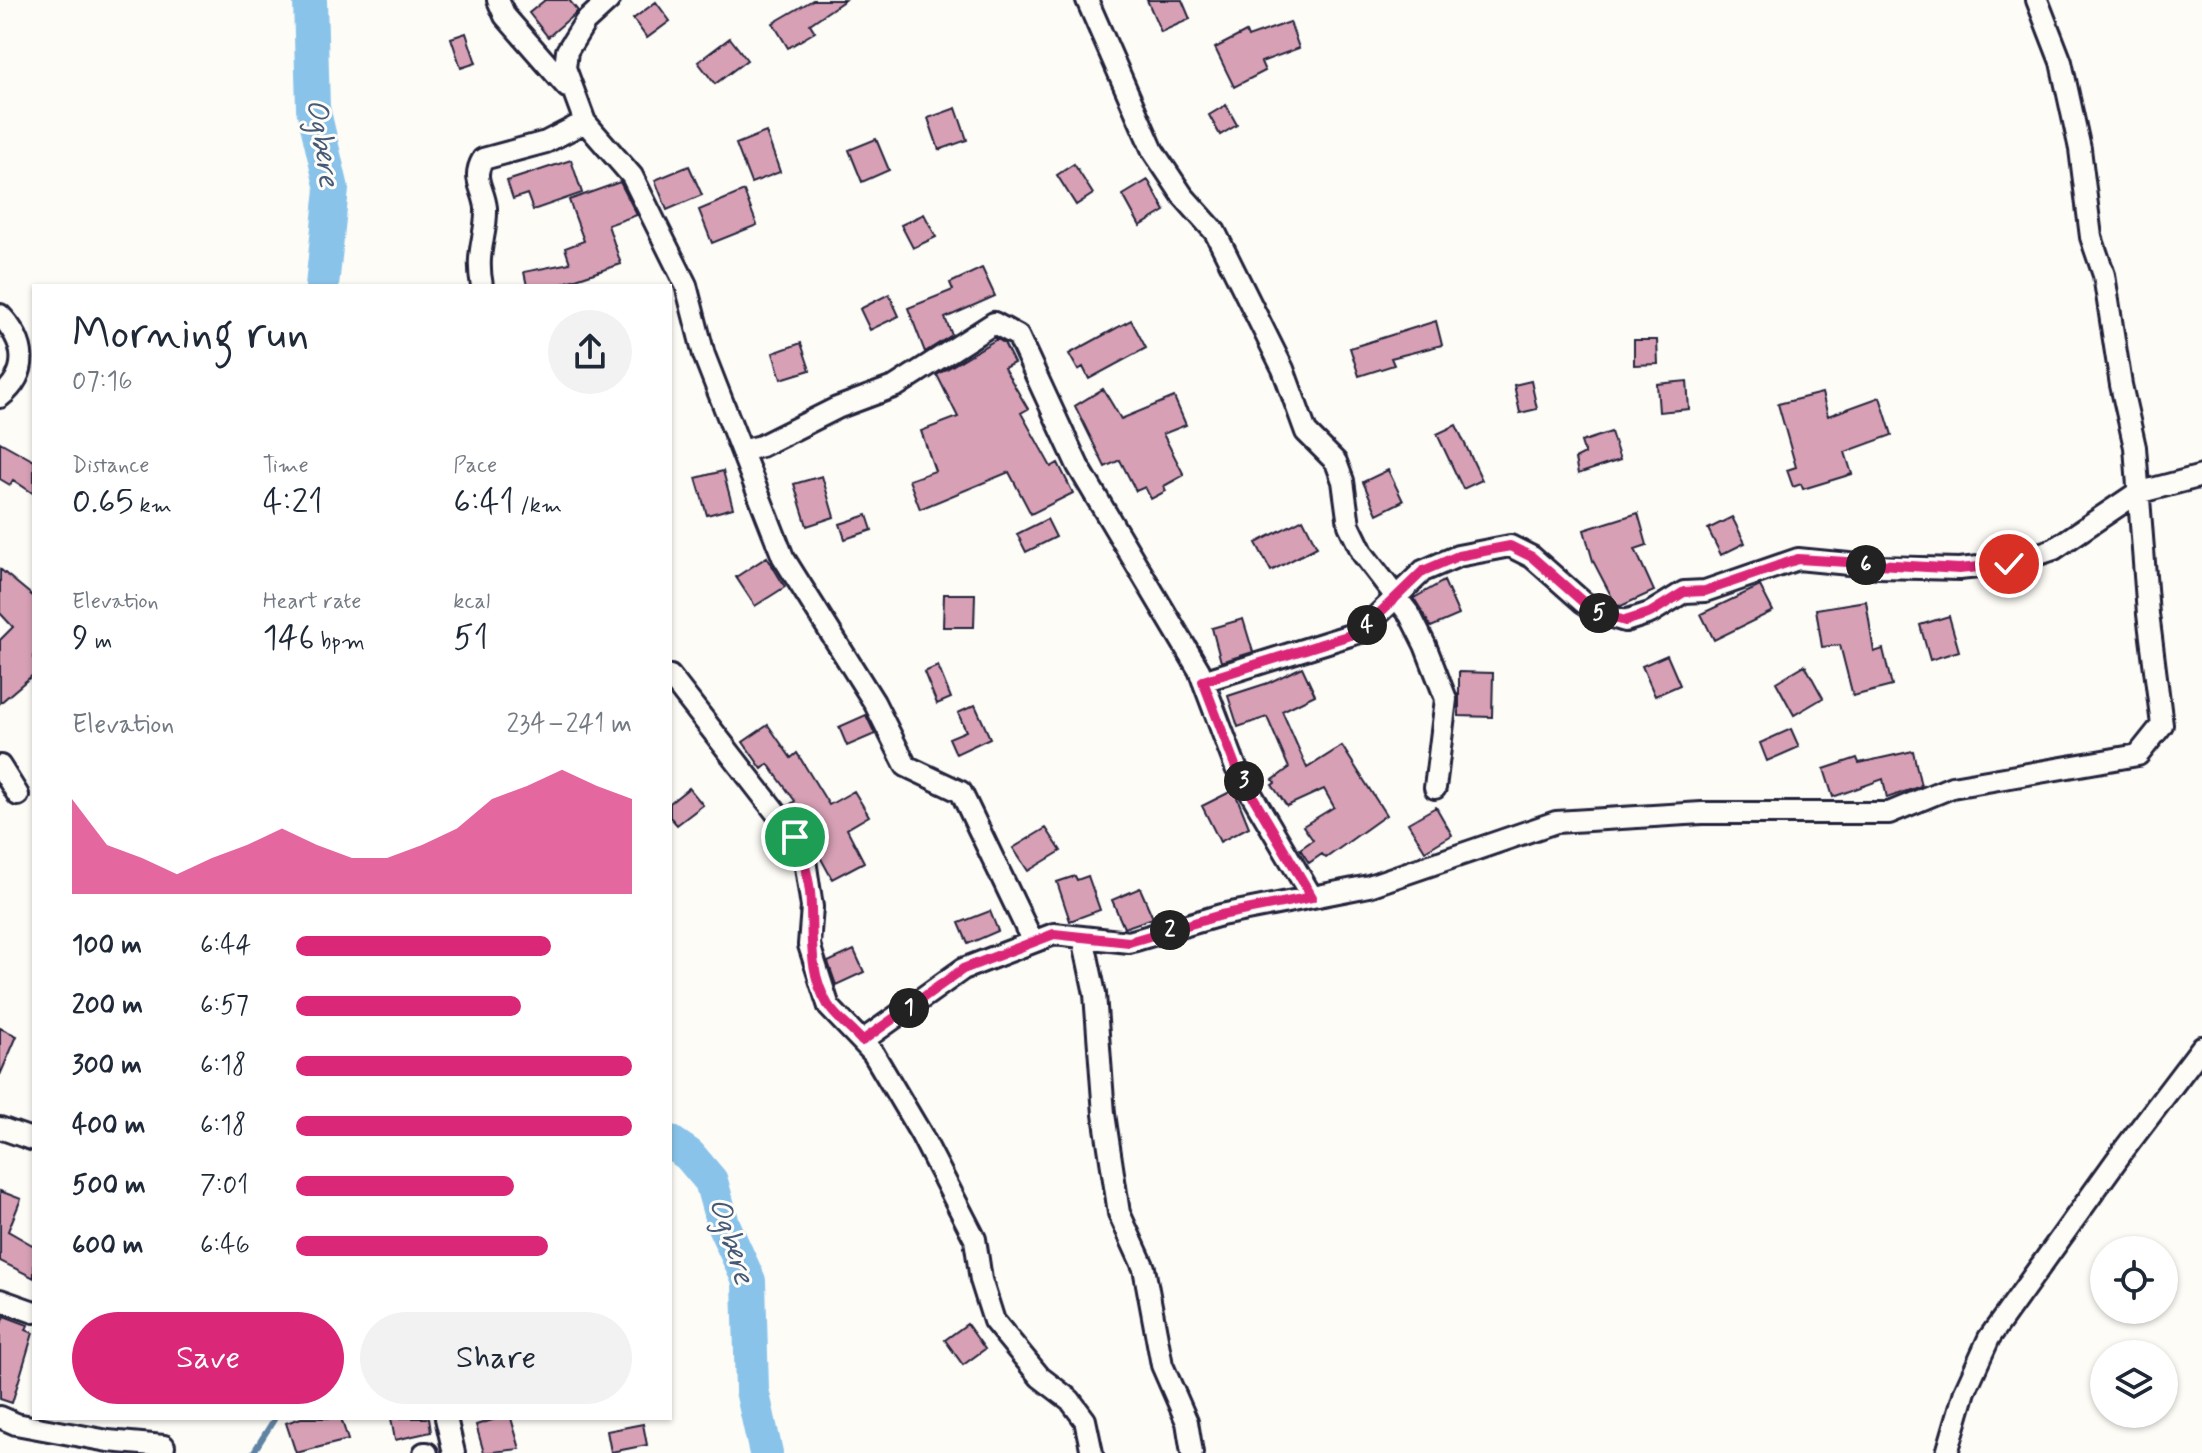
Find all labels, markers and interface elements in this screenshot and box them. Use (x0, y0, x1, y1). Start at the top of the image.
water label: Ogbere (295, 96, 348, 191)
text: Morning run (72, 306, 309, 364)
button: share (548, 310, 632, 394)
text: 07:16 (72, 365, 133, 399)
text: Distance (72, 452, 149, 480)
text: Time (263, 452, 309, 480)
text: Pace (453, 452, 497, 480)
text: 0.65 (72, 480, 134, 525)
text: 4:21 (263, 480, 323, 525)
text: 6:41 (453, 480, 514, 525)
text: km (134, 492, 172, 520)
text: /km (514, 492, 562, 520)
pin (1975, 530, 2043, 598)
icon: check (1987, 542, 2031, 586)
pin: 6 (1846, 545, 1886, 585)
text: 6 (1860, 551, 1872, 579)
text: Elevation (72, 588, 159, 616)
text: Heart rate (263, 588, 361, 616)
text: kcal (453, 588, 490, 616)
pin: 5 (1579, 593, 1619, 633)
text: 5 (1592, 599, 1606, 627)
pin: 4 (1347, 605, 1387, 645)
text: 4 (1361, 611, 1373, 639)
text: 9 (72, 616, 89, 661)
text: 146 (263, 616, 315, 661)
text: 51 (453, 616, 488, 661)
text: m (89, 628, 112, 656)
text: bpm (315, 628, 365, 656)
text: Elevation (72, 708, 174, 742)
text: 234–241 m (507, 708, 632, 742)
pin: 3 (1224, 761, 1264, 801)
text: 3 (1239, 767, 1249, 795)
pin (761, 803, 829, 871)
icon: arrive (773, 815, 817, 859)
pin: 2 (1150, 910, 1190, 950)
text: 2 (1165, 916, 1175, 944)
text: 100 m (72, 929, 142, 963)
text: 6:44 (200, 929, 251, 963)
pin: 1 (889, 988, 929, 1028)
text: 200 m (72, 989, 143, 1023)
text: 6:57 (200, 989, 249, 1023)
text: 1 (904, 994, 914, 1022)
text: 300 m (72, 1049, 142, 1083)
text: 6:18 (200, 1049, 246, 1083)
text: 400 m (72, 1109, 145, 1143)
text: 6:18 (200, 1109, 246, 1143)
text: 500 m (72, 1169, 146, 1203)
text: 7:01 (200, 1169, 248, 1203)
water label: Ogbere (698, 1193, 764, 1291)
text: 600 m (72, 1229, 144, 1263)
text: 6:46 (200, 1229, 250, 1263)
map controls (2090, 1236, 2178, 1428)
button: locate (2090, 1236, 2178, 1324)
button: Save (72, 1312, 344, 1404)
button: Share (360, 1312, 632, 1404)
button: layers (2090, 1340, 2178, 1428)

